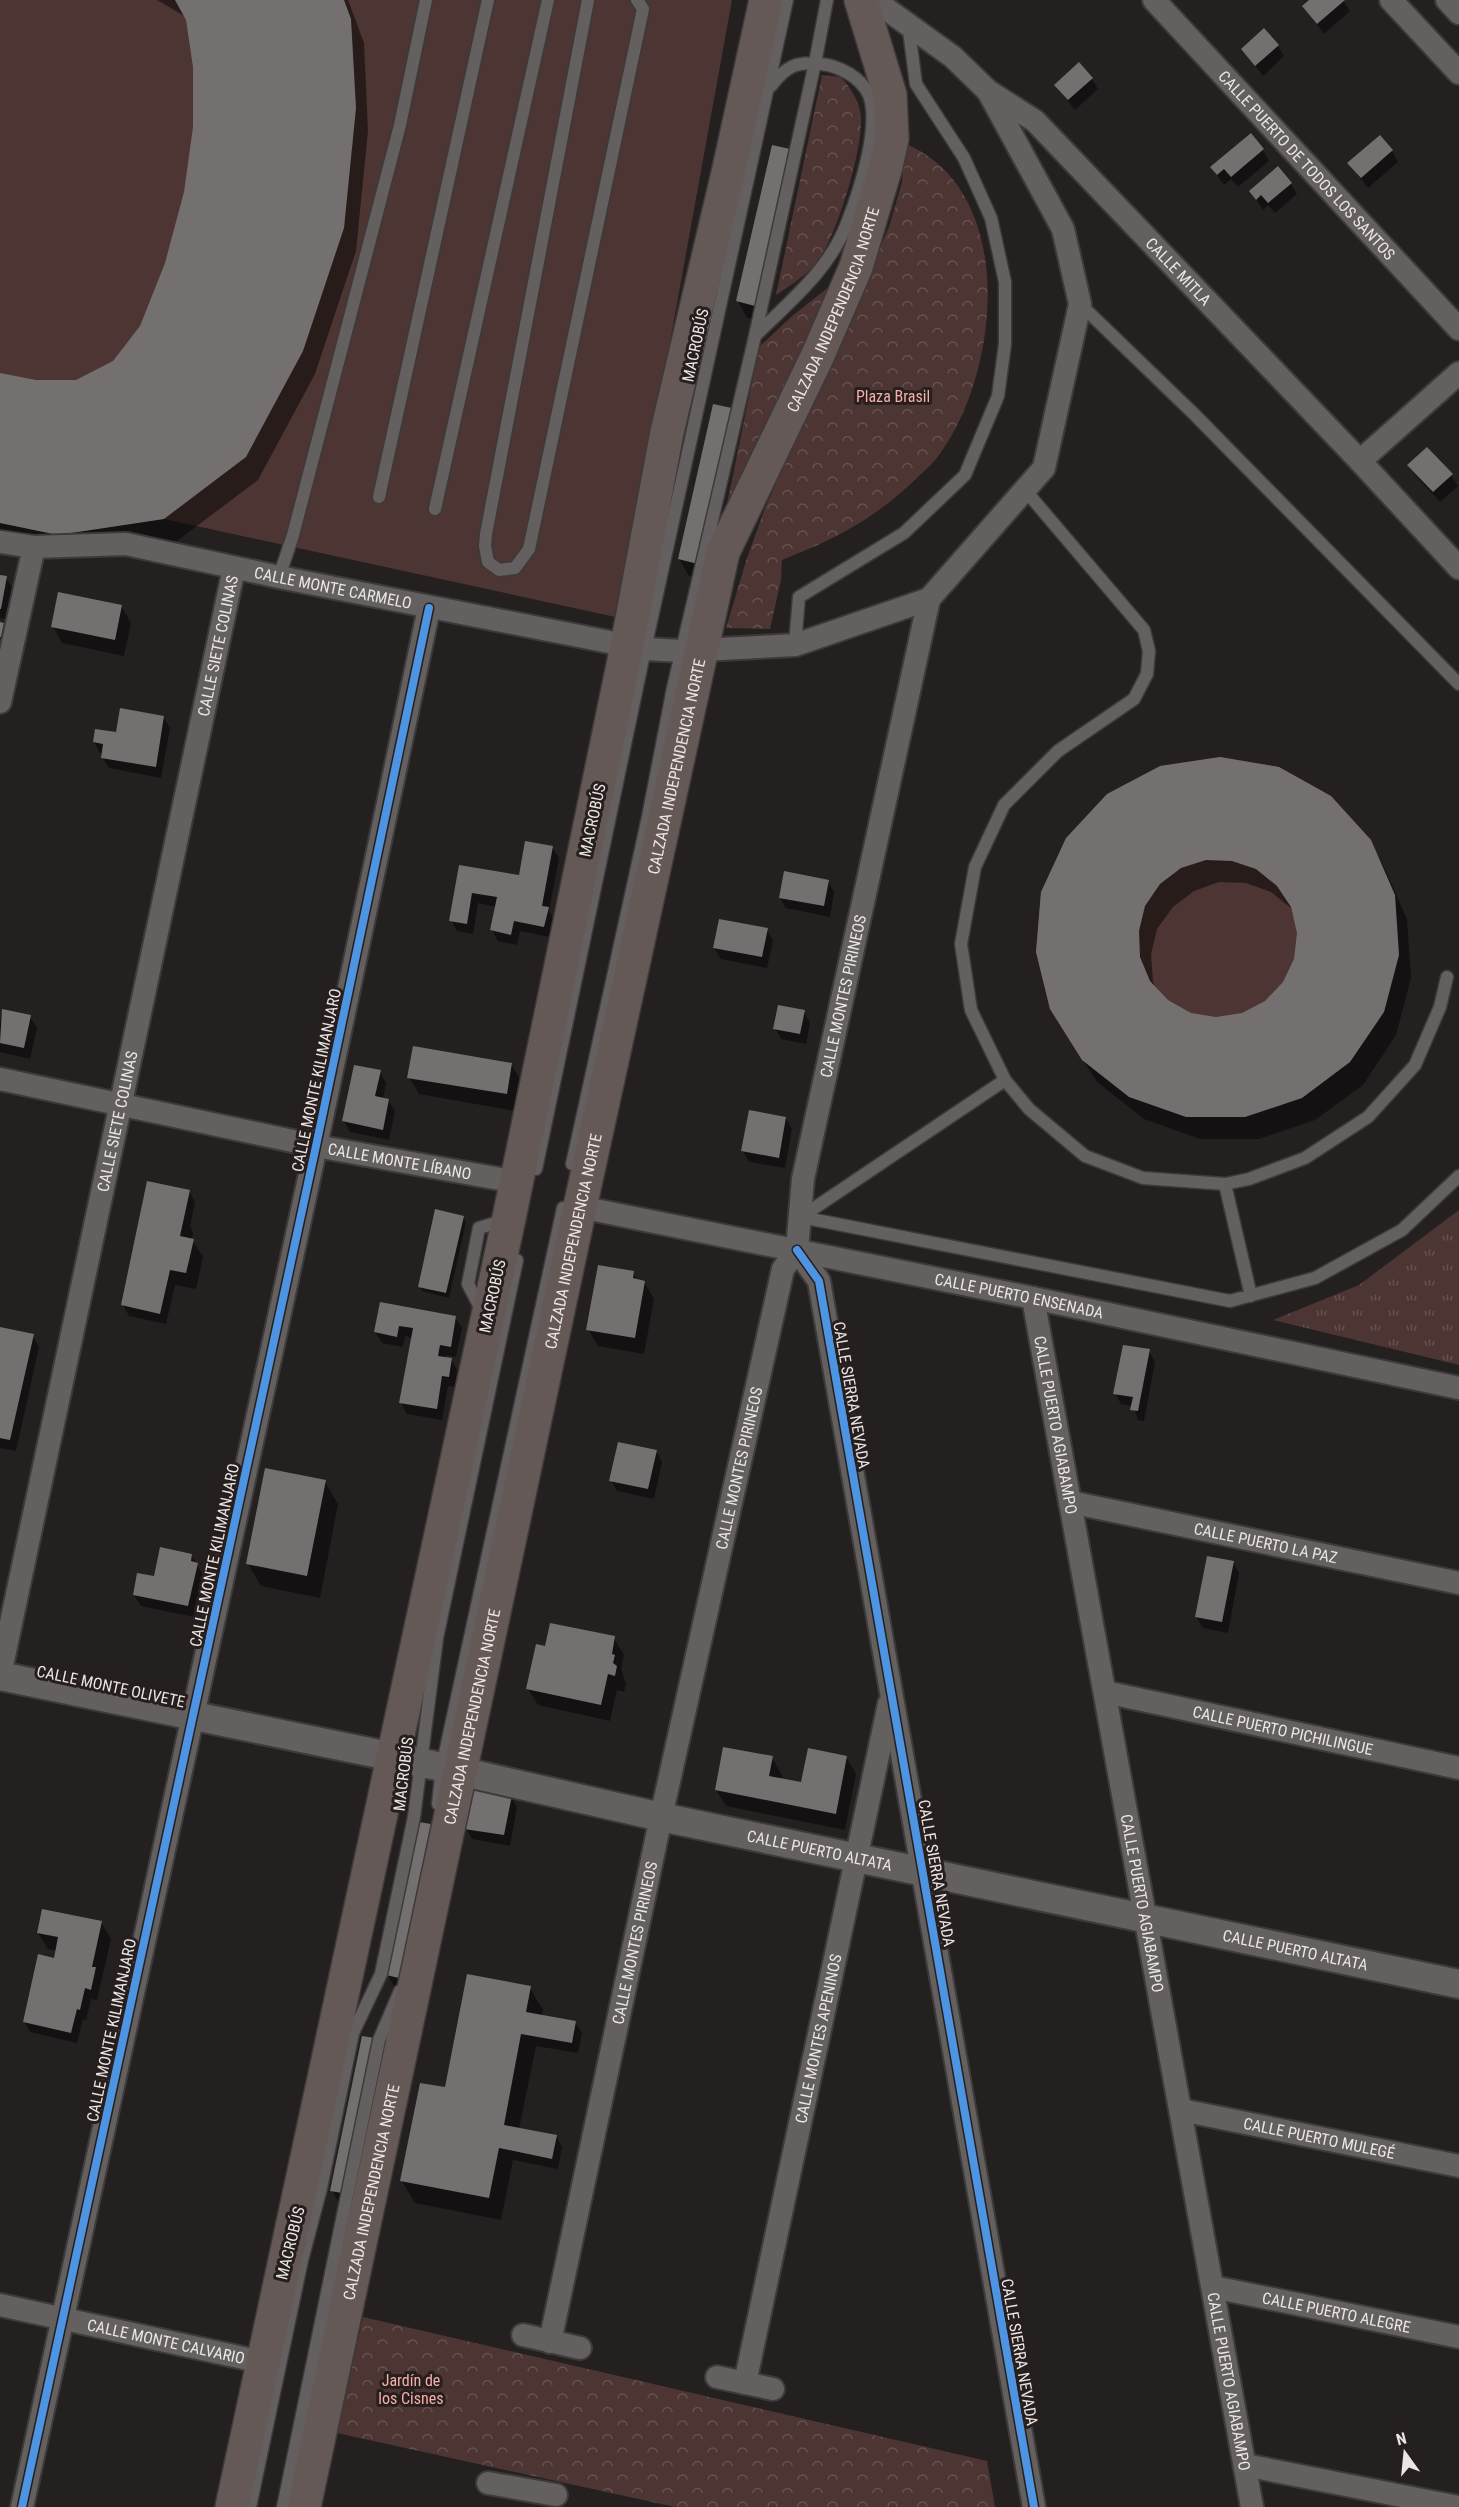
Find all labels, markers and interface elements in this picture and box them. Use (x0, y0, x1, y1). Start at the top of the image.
street label: CALLE PUERTO DE TODOS LOS SANTOS (1214, 67, 1399, 264)
street label: CALZADA INDEPENDENCIA NORTE (783, 205, 883, 415)
street label: CALLE MITLA (1142, 234, 1215, 310)
street label: MACROBÚS (678, 307, 713, 384)
park label: Plaza Brasil (856, 387, 930, 406)
street label: CALLE MONTE CARMELO (252, 563, 413, 613)
street label: CALLE SIETE COLINAS (194, 574, 242, 718)
street label: CALZADA INDEPENDENCIA NORTE (644, 657, 709, 876)
street label: MACROBÚS (575, 782, 610, 859)
street label: CALLE MONTES PIRINEOS (816, 913, 870, 1079)
street label: CALLE MONTE KILIMANJARO (288, 987, 345, 1174)
street label: CALLE SIETE COLINAS (93, 1049, 142, 1193)
street label: CALZADA INDEPENDENCIA NORTE (541, 1132, 606, 1351)
street label: CALLE MONTE LÍBANO (326, 1139, 473, 1184)
street label: MACROBÚS (475, 1258, 510, 1335)
street label: CALLE PUERTO ENSENADA (933, 1269, 1105, 1323)
street label: CALLE SIERRA NEVADA (829, 1320, 874, 1470)
street label: CALLE PUERTO AGIABAMPO (1030, 1334, 1081, 1516)
street label: CALLE MONTES PIRINEOS (712, 1385, 766, 1551)
street label: CALLE MONTE KILIMANJARO (186, 1462, 243, 1649)
street label: CALLE PUERTO LA PAZ (1192, 1519, 1339, 1567)
street label: CALZADA INDEPENDENCIA NORTE (440, 1607, 504, 1826)
street label: CALLE MONTE OLIVETE (35, 1661, 187, 1711)
street label: CALLE PUERTO PICHILINGUE (1191, 1702, 1375, 1759)
street label: MACROBÚS (390, 1736, 417, 1812)
street label: CALLE SIERRA NEVADA (914, 1798, 959, 1948)
street label: CALLE PUERTO AGIABAMPO (1117, 1813, 1168, 1994)
street label: CALLE PUERTO ALTATA (745, 1826, 894, 1875)
street label: CALLE MONTES PIRINEOS (608, 1860, 661, 2026)
street label: CALLE PUERTO ALTATA (1221, 1926, 1370, 1975)
street label: CALLE MONTE KILIMANJARO (83, 1937, 140, 2124)
street label: CALLE MONTES APENINOS (791, 1952, 846, 2125)
street label: CALZADA INDEPENDENCIA NORTE (339, 2082, 404, 2302)
street label: CALLE PUERTO MULEGÉ (1242, 2114, 1397, 2163)
street label: MACROBÚS (272, 2205, 309, 2282)
street label: CALLE SIERRA NEVADA (997, 2277, 1042, 2427)
street label: CALLE PUERTO ALEGRE (1261, 2288, 1412, 2337)
street label: CALLE PUERTO AGIABAMPO (1203, 2291, 1254, 2472)
street label: CALLE MONTE CALVARIO (85, 2315, 247, 2368)
park label: Jardín de los Cisnes (378, 2371, 444, 2408)
north arrow (1375, 2423, 1435, 2483)
text: N (1394, 2429, 1408, 2449)

